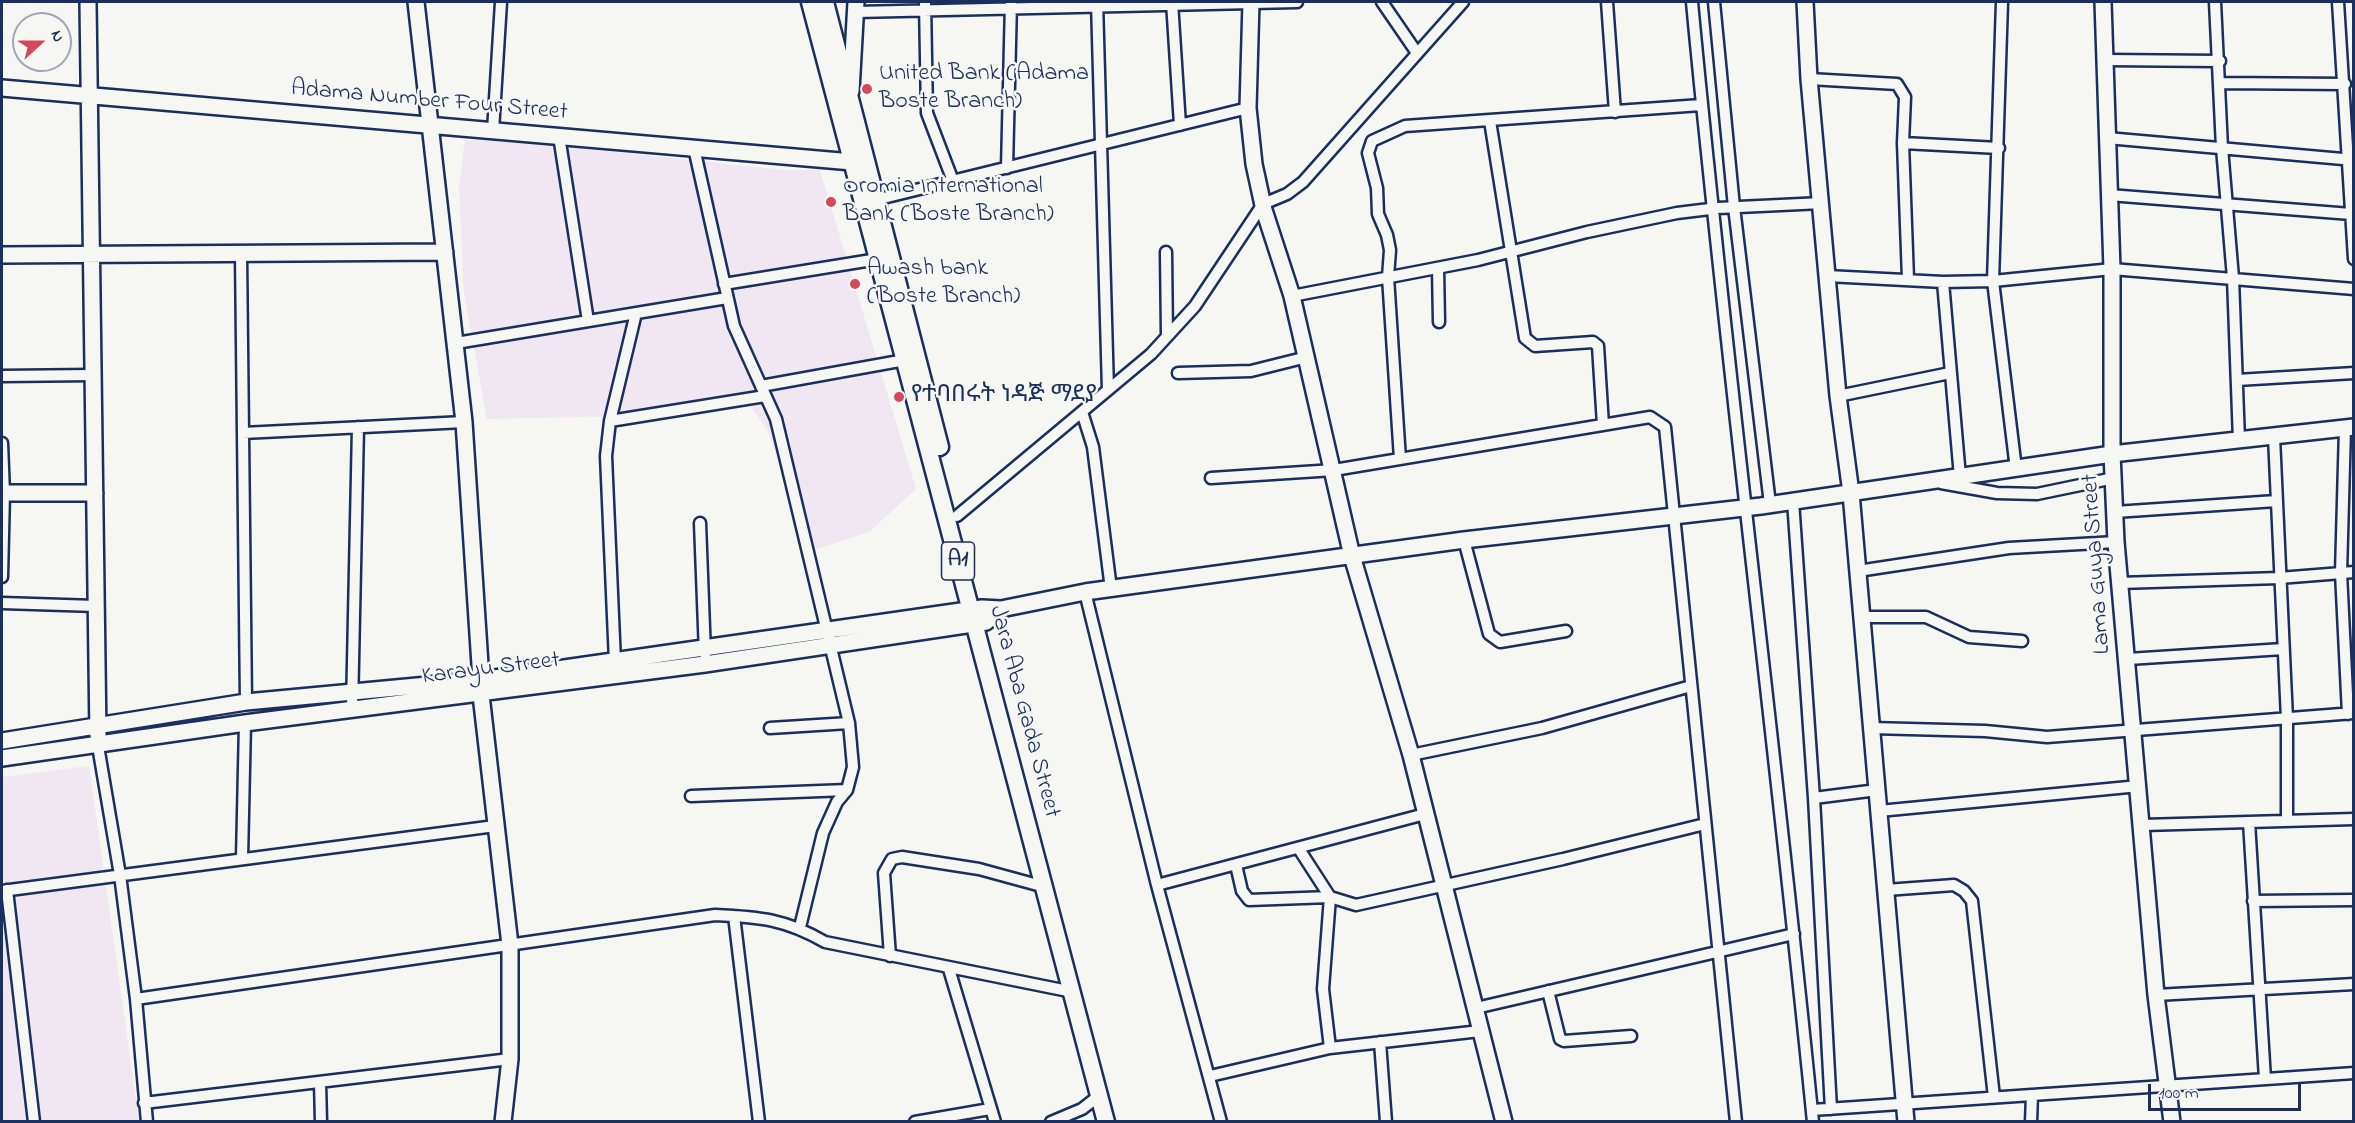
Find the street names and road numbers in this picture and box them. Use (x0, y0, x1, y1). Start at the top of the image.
street label: Adama Number Four Street (289, 76, 569, 128)
street label: Lama Guya Street (2077, 473, 2119, 655)
road number: A1 (942, 542, 974, 580)
street label: Jara Aba Gada Street (981, 603, 1065, 821)
street label: Karayu Street (421, 647, 561, 693)

